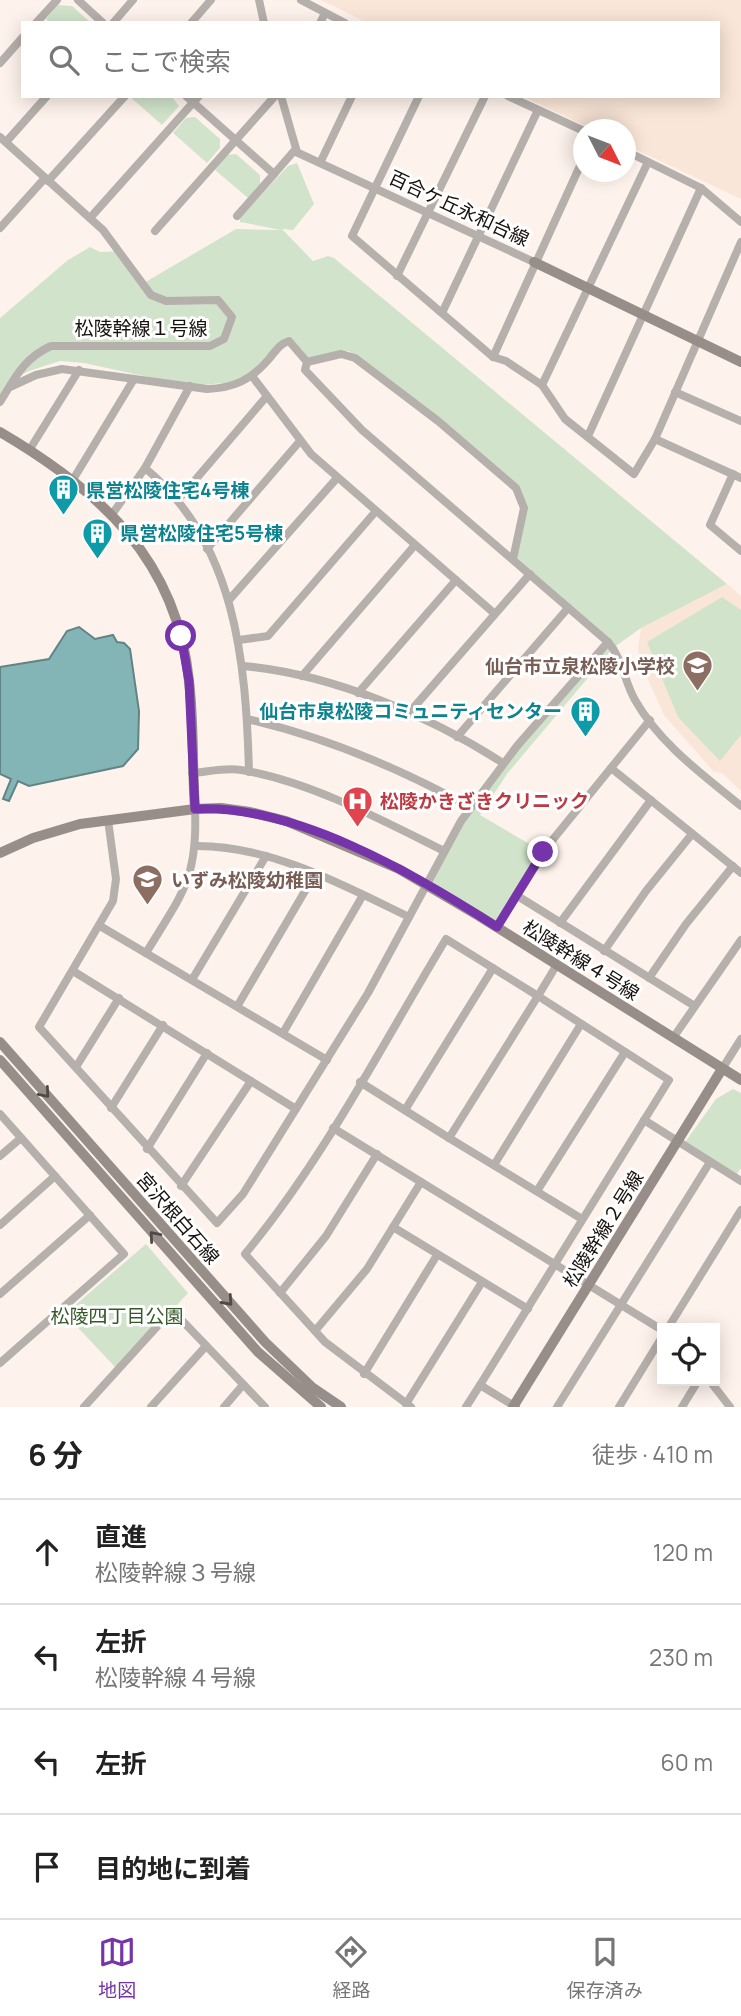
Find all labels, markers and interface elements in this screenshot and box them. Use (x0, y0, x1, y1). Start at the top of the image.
search box (21, 21, 720, 98)
icon: search (45, 41, 83, 79)
text: ここで検索 (101, 43, 231, 79)
north arrow (573, 119, 636, 182)
street label: 百合ケ丘永和台線 (385, 164, 533, 252)
street label: 松陵幹線１号線 (74, 315, 208, 341)
building icon: 県営松陵住宅4号棟 (46, 473, 80, 517)
place label: 県営松陵住宅4号棟 (86, 477, 250, 503)
building icon: 県営松陵住宅5号棟 (80, 516, 114, 560)
place label: 県営松陵住宅5号棟 (120, 520, 283, 546)
route start (165, 620, 196, 651)
school or university icon: 仙台市立泉松陵小学校 (681, 649, 715, 693)
place label: 仙台市立泉松陵小学校 (485, 653, 675, 679)
building icon: 仙台市泉松陵コミュニティセンター (568, 694, 602, 738)
place label: 仙台市泉松陵コミュニティセンター (259, 698, 562, 724)
hospital icon: 松陵かきざきクリニック (340, 784, 374, 828)
place label: 松陵かきざきクリニック (380, 788, 589, 814)
route end (527, 836, 558, 867)
school or university icon: いずみ松陵幼稚園 (131, 863, 165, 907)
place label: いずみ松陵幼稚園 (171, 867, 323, 893)
street label: 松陵幹線４号線 (518, 914, 644, 1006)
one-way arrow (37, 1085, 49, 1098)
street label: 宮沢根白石線 (131, 1166, 225, 1270)
street label: 松陵幹線２号線 (557, 1166, 649, 1292)
one-way arrow (150, 1231, 162, 1244)
one-way arrow (219, 1293, 232, 1306)
park label: 松陵四丁目公園 (50, 1303, 184, 1329)
map controls (657, 1323, 720, 1386)
button: locate (657, 1323, 720, 1386)
text: 6 分 (28, 1434, 83, 1475)
text: 徒歩 · 410 m (592, 1438, 713, 1470)
text: 直進 (95, 1518, 147, 1554)
icon: ahead (28, 1533, 66, 1571)
text: 120 m (653, 1536, 713, 1568)
text: 松陵幹線３号線 (95, 1556, 256, 1588)
text: 左折 (95, 1623, 147, 1659)
icon: left (28, 1638, 66, 1676)
text: 230 m (649, 1641, 713, 1673)
text: 松陵幹線４号線 (95, 1661, 256, 1693)
icon: left (28, 1743, 66, 1781)
text: 左折 (95, 1745, 147, 1781)
text: 60 m (661, 1746, 713, 1778)
icon: arrive (28, 1848, 66, 1886)
text: 目的地に到着 (95, 1850, 251, 1886)
tab: 地図 (98, 1933, 136, 2003)
tab: 経路 (332, 1933, 371, 2003)
tab: 保存済み (567, 1933, 643, 2003)

